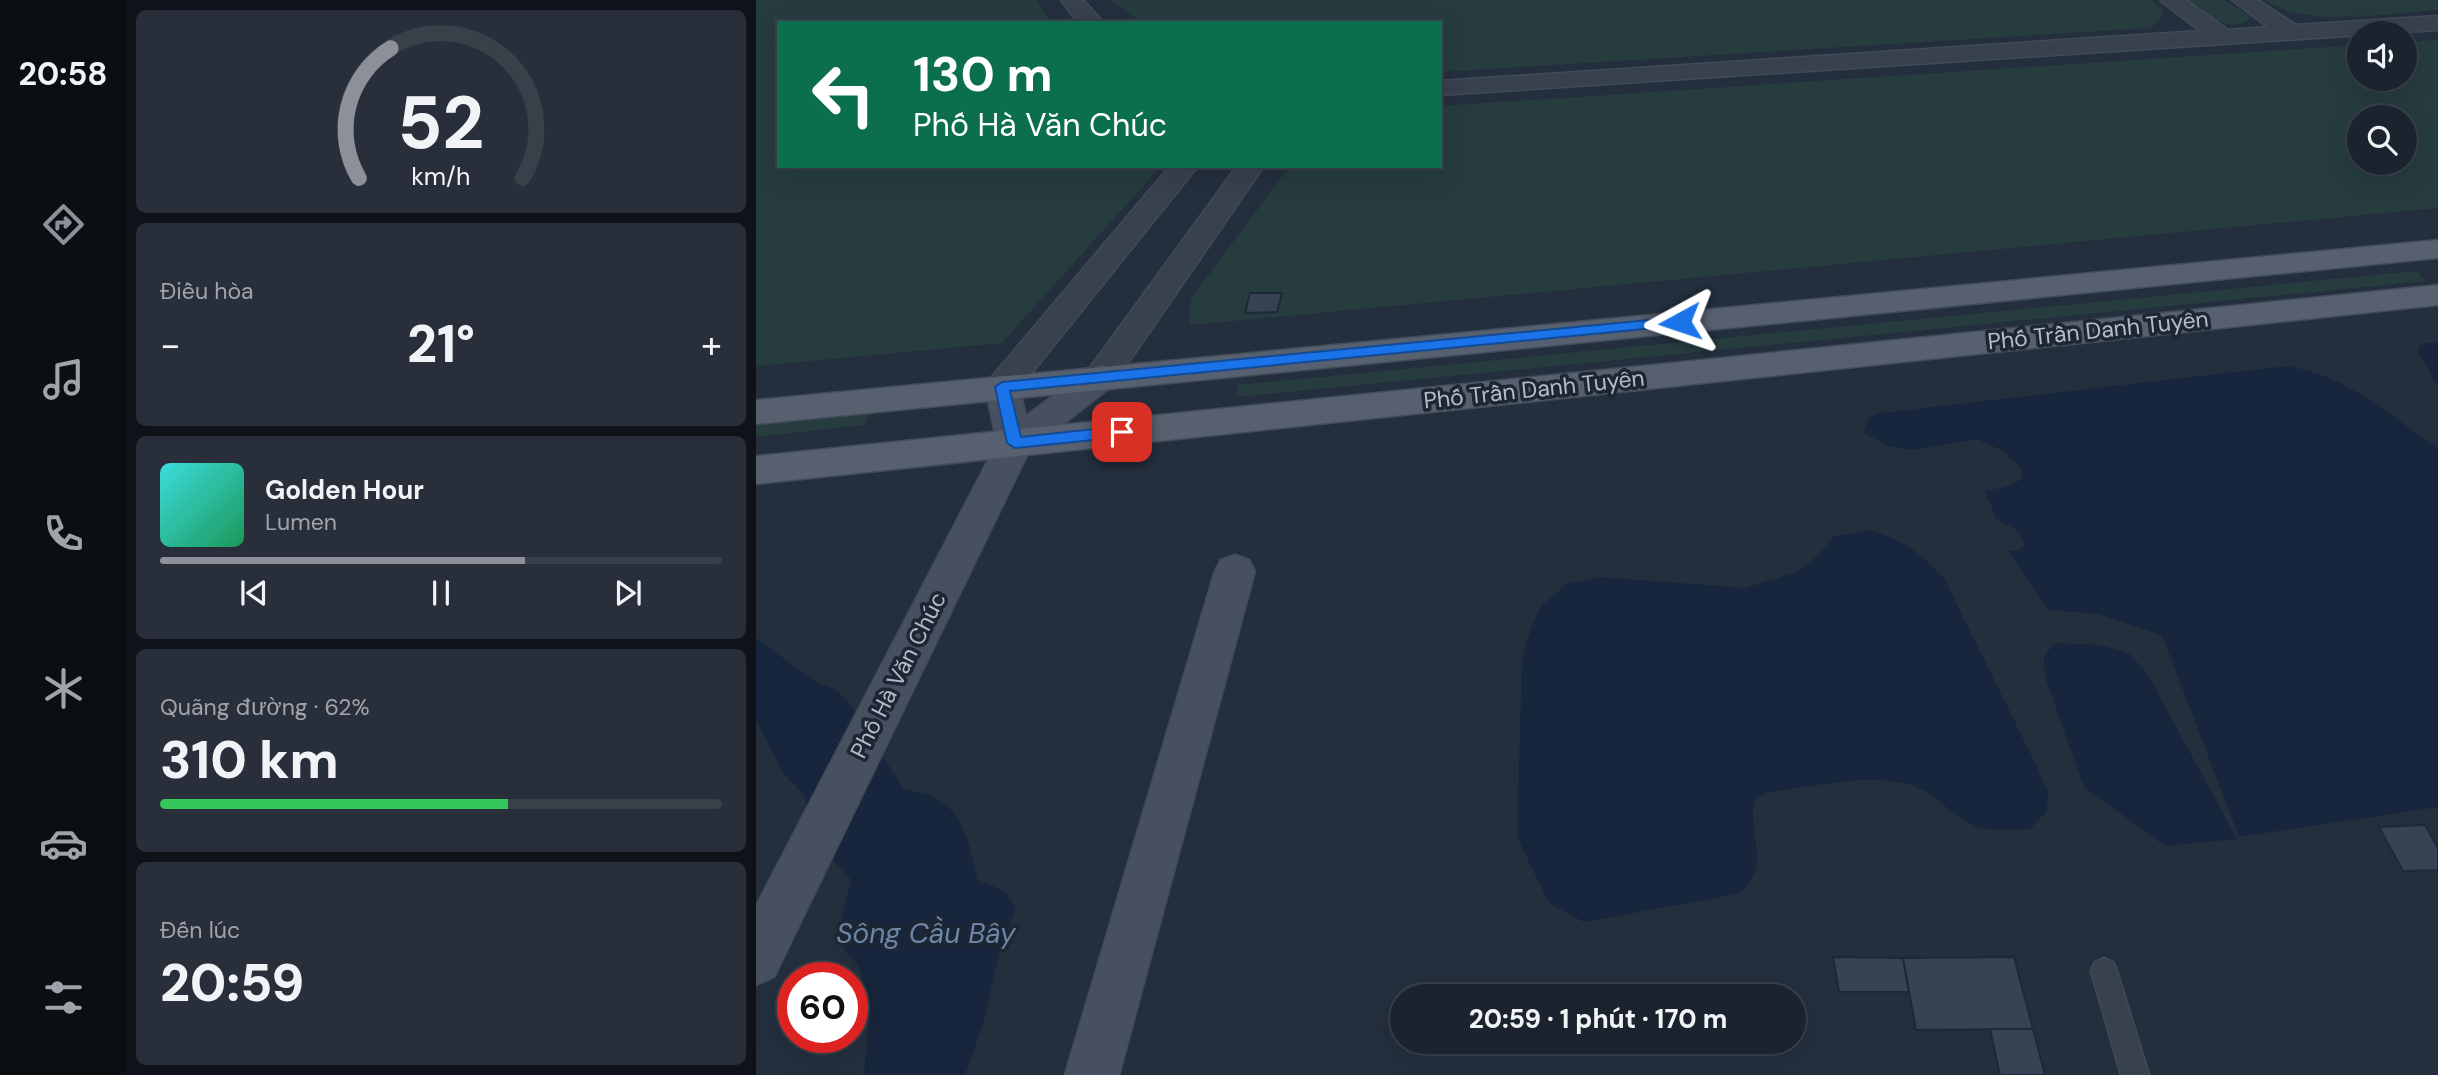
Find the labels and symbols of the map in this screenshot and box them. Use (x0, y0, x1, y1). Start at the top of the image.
position arrow (1643, 285, 1717, 359)
street label: Phố Trần Danh Tuyên (1986, 303, 2210, 357)
street label: Phố Trần Danh Tuyên (1422, 362, 1646, 416)
pin (1092, 402, 1152, 462)
street label: Phố Hà Văn Chúc (843, 587, 953, 763)
water label: Sông Cầu Bây (836, 915, 1017, 952)
speed limit sign: 60 (777, 962, 868, 1053)

